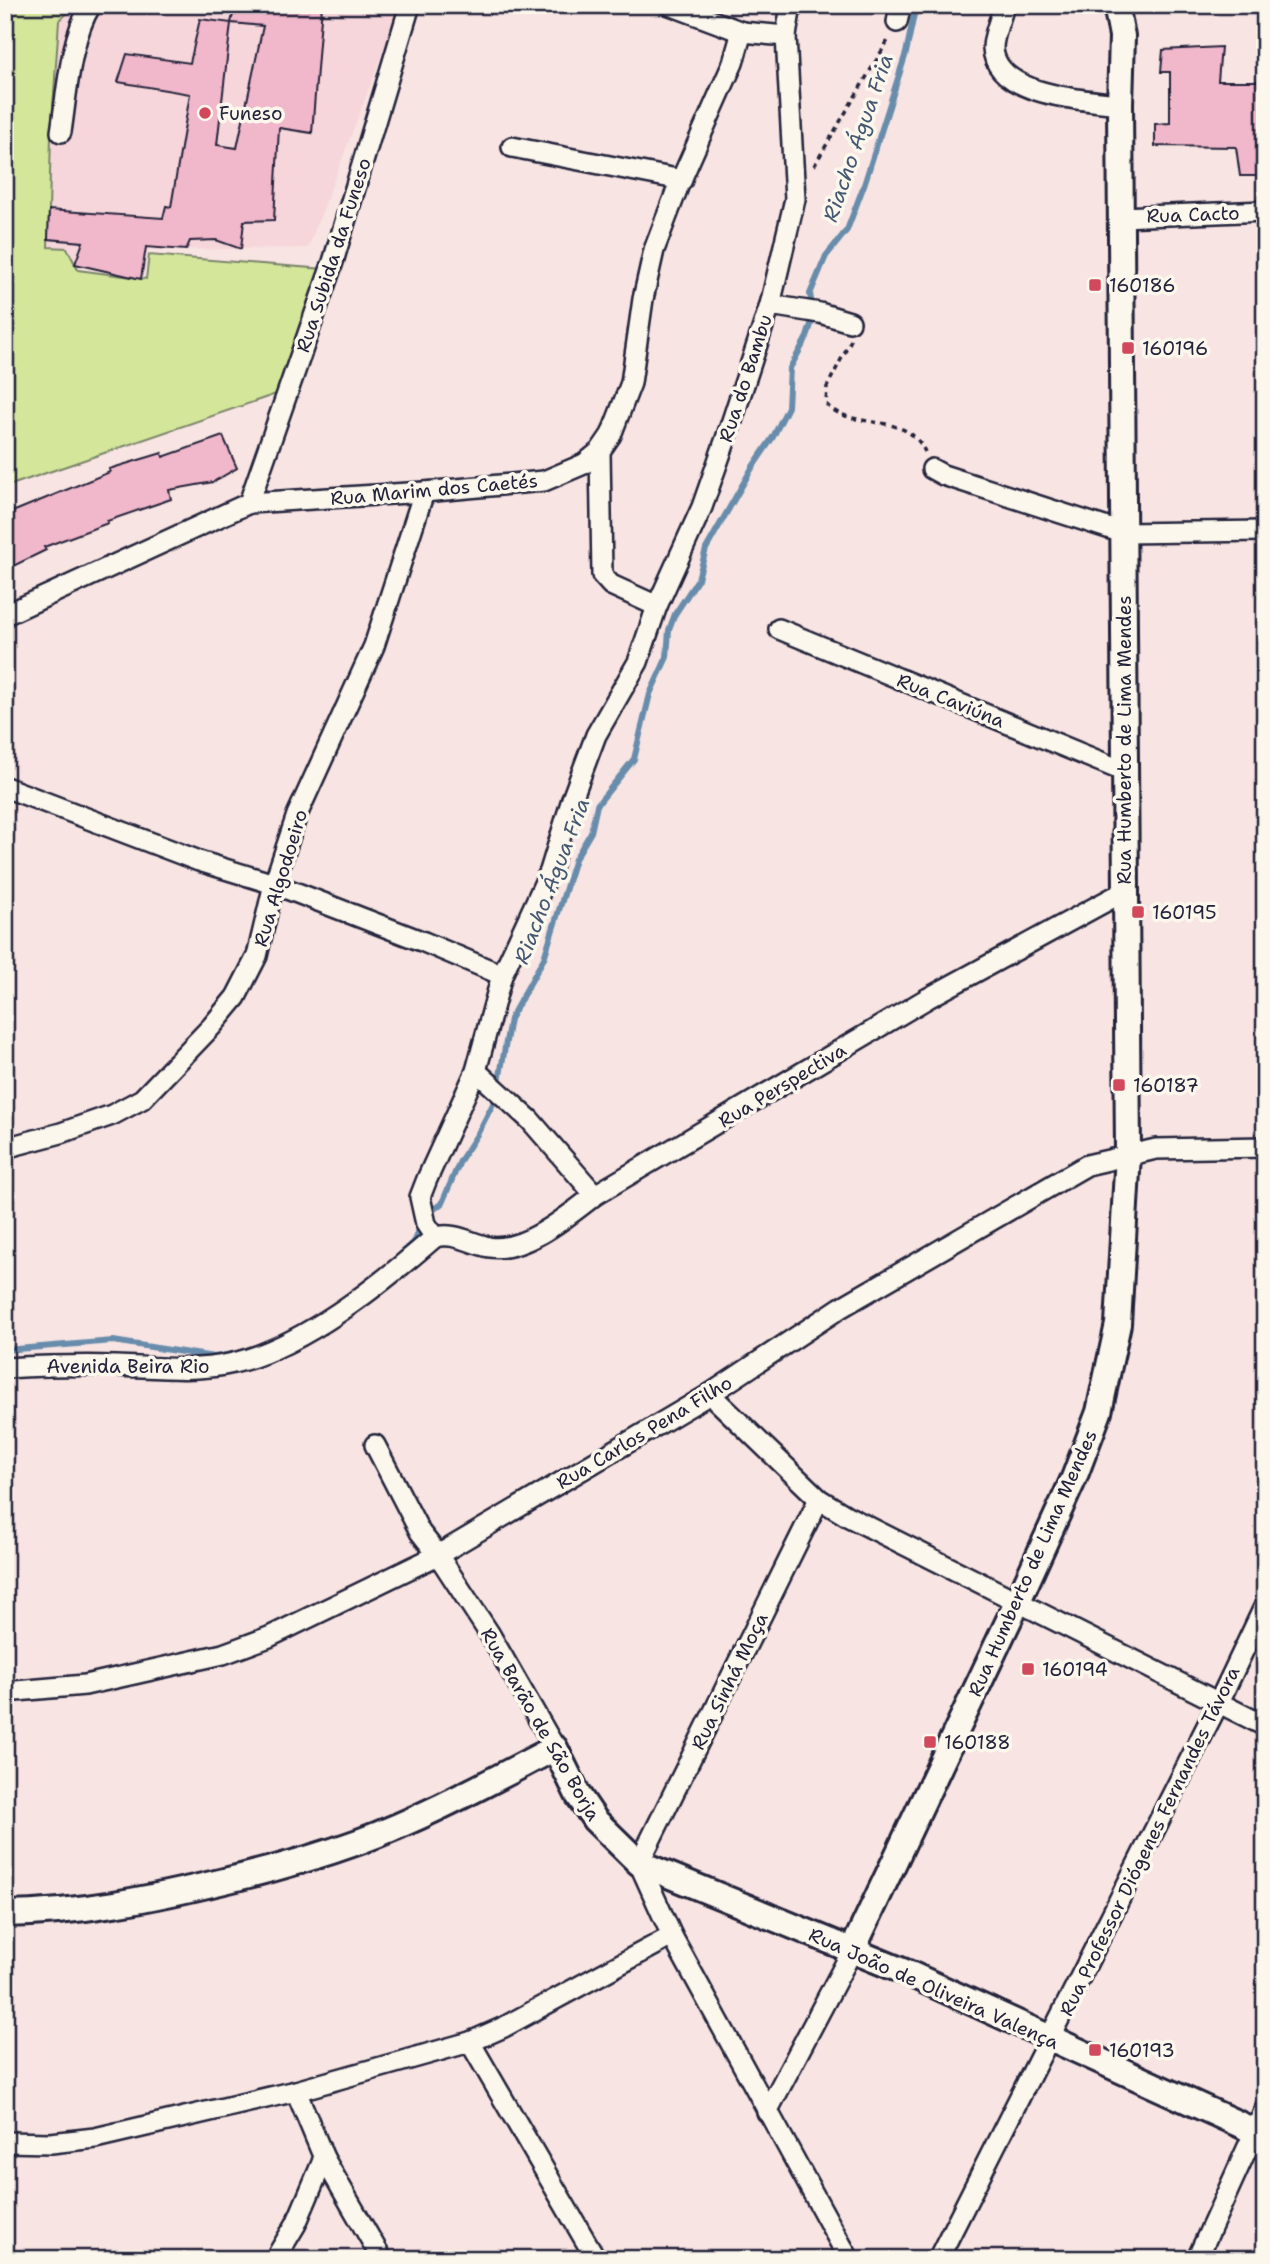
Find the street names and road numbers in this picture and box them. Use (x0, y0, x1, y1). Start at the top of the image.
street label: Rua Subida da Funeso (290, 155, 377, 356)
street label: Rua Cacto (1146, 200, 1240, 229)
street label: Rua do Bambu (713, 311, 778, 445)
street label: Rua Marim dos Caetés (329, 468, 539, 511)
street label: Rua Humberto de Lima Mendes (1112, 595, 1137, 885)
street label: Rua Caviúna (893, 668, 1008, 733)
street label: Rua Algodoeiro (248, 806, 313, 950)
street label: Rua Perspectiva (714, 1037, 851, 1133)
street label: Avenida Beira Rio (46, 1354, 210, 1379)
street label: Rua Carlos Pena Filho (552, 1370, 737, 1495)
street label: Rua Humberto de Lima Mendes (962, 1426, 1103, 1700)
street label: Rua Sinhá Moça (685, 1608, 774, 1754)
street label: Rua Barão de São Borja (475, 1623, 606, 1825)
street label: Rua Professor Diógenes Fernandes Távora (1054, 1662, 1245, 2020)
street label: Rua João de Oliveira Valença (805, 1922, 1063, 2055)

